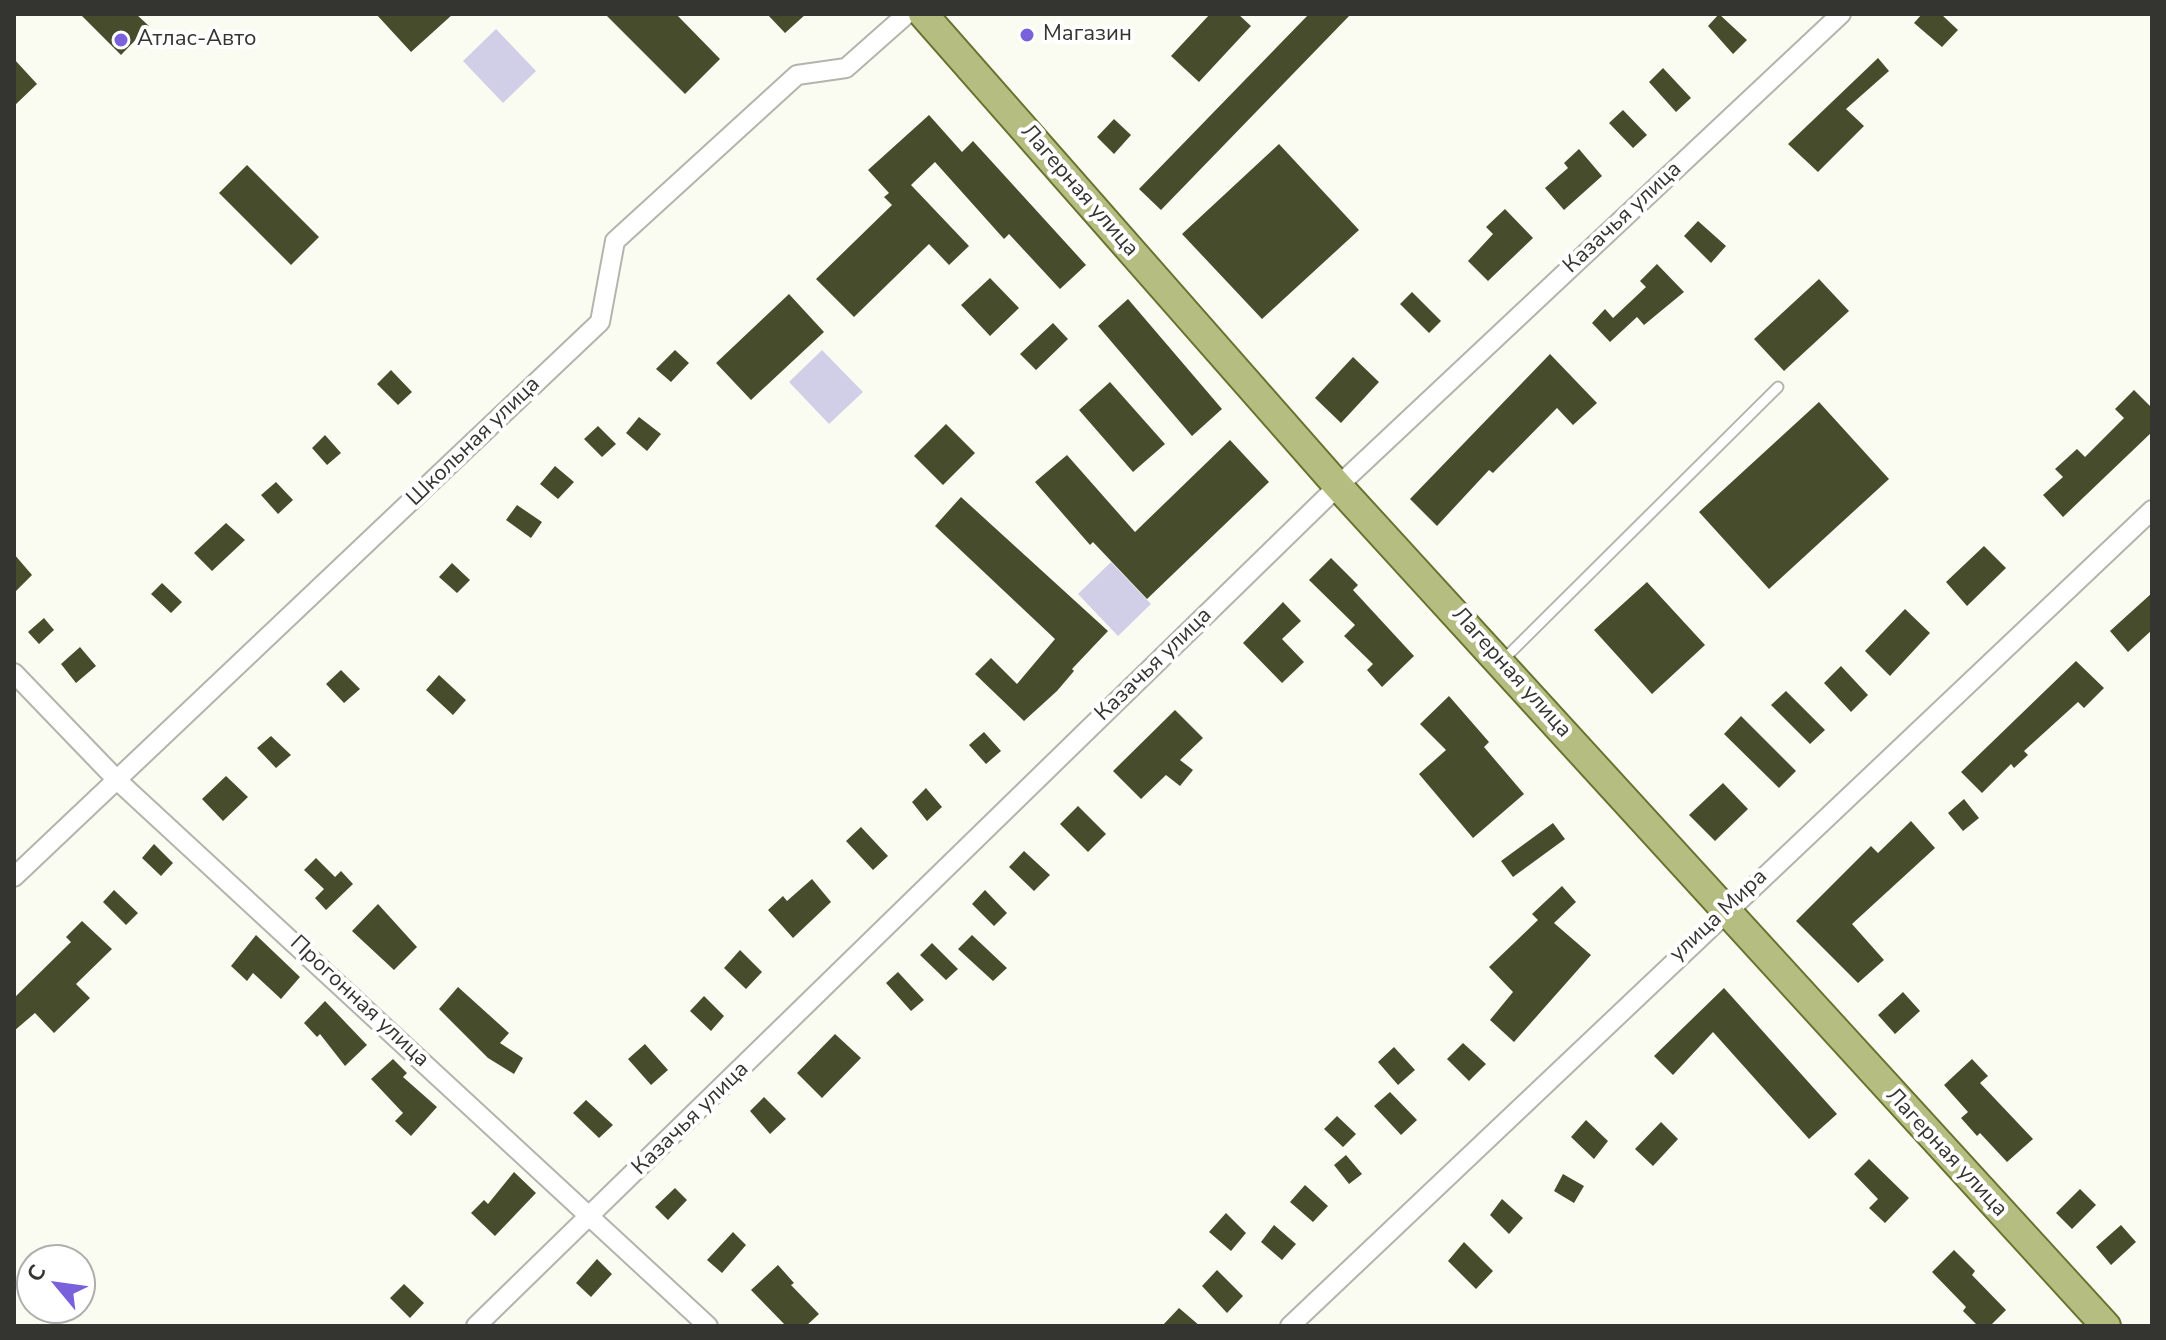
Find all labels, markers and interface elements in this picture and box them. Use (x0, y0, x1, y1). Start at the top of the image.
place label: Магазин (1043, 22, 1132, 48)
marker: Магазин (1018, 26, 1036, 44)
place label: Атлас-Авто (137, 27, 256, 53)
marker: Атлас-Авто (112, 31, 130, 49)
street label: Лагерная улица (1014, 120, 1144, 262)
street label: Казачья улица (1558, 157, 1688, 279)
street label: Школьная улица (402, 372, 546, 512)
street label: Лагерная улица (1446, 602, 1576, 744)
street label: Казачья улица (1090, 603, 1218, 727)
street label: улица Мира (1665, 864, 1773, 968)
street label: Прогонная улица (284, 931, 434, 1073)
street label: Казачья улица (627, 1057, 755, 1181)
street label: Лагерная улица (1880, 1083, 2012, 1223)
north arrow (16, 1244, 96, 1324)
text: С (20, 1260, 53, 1287)

